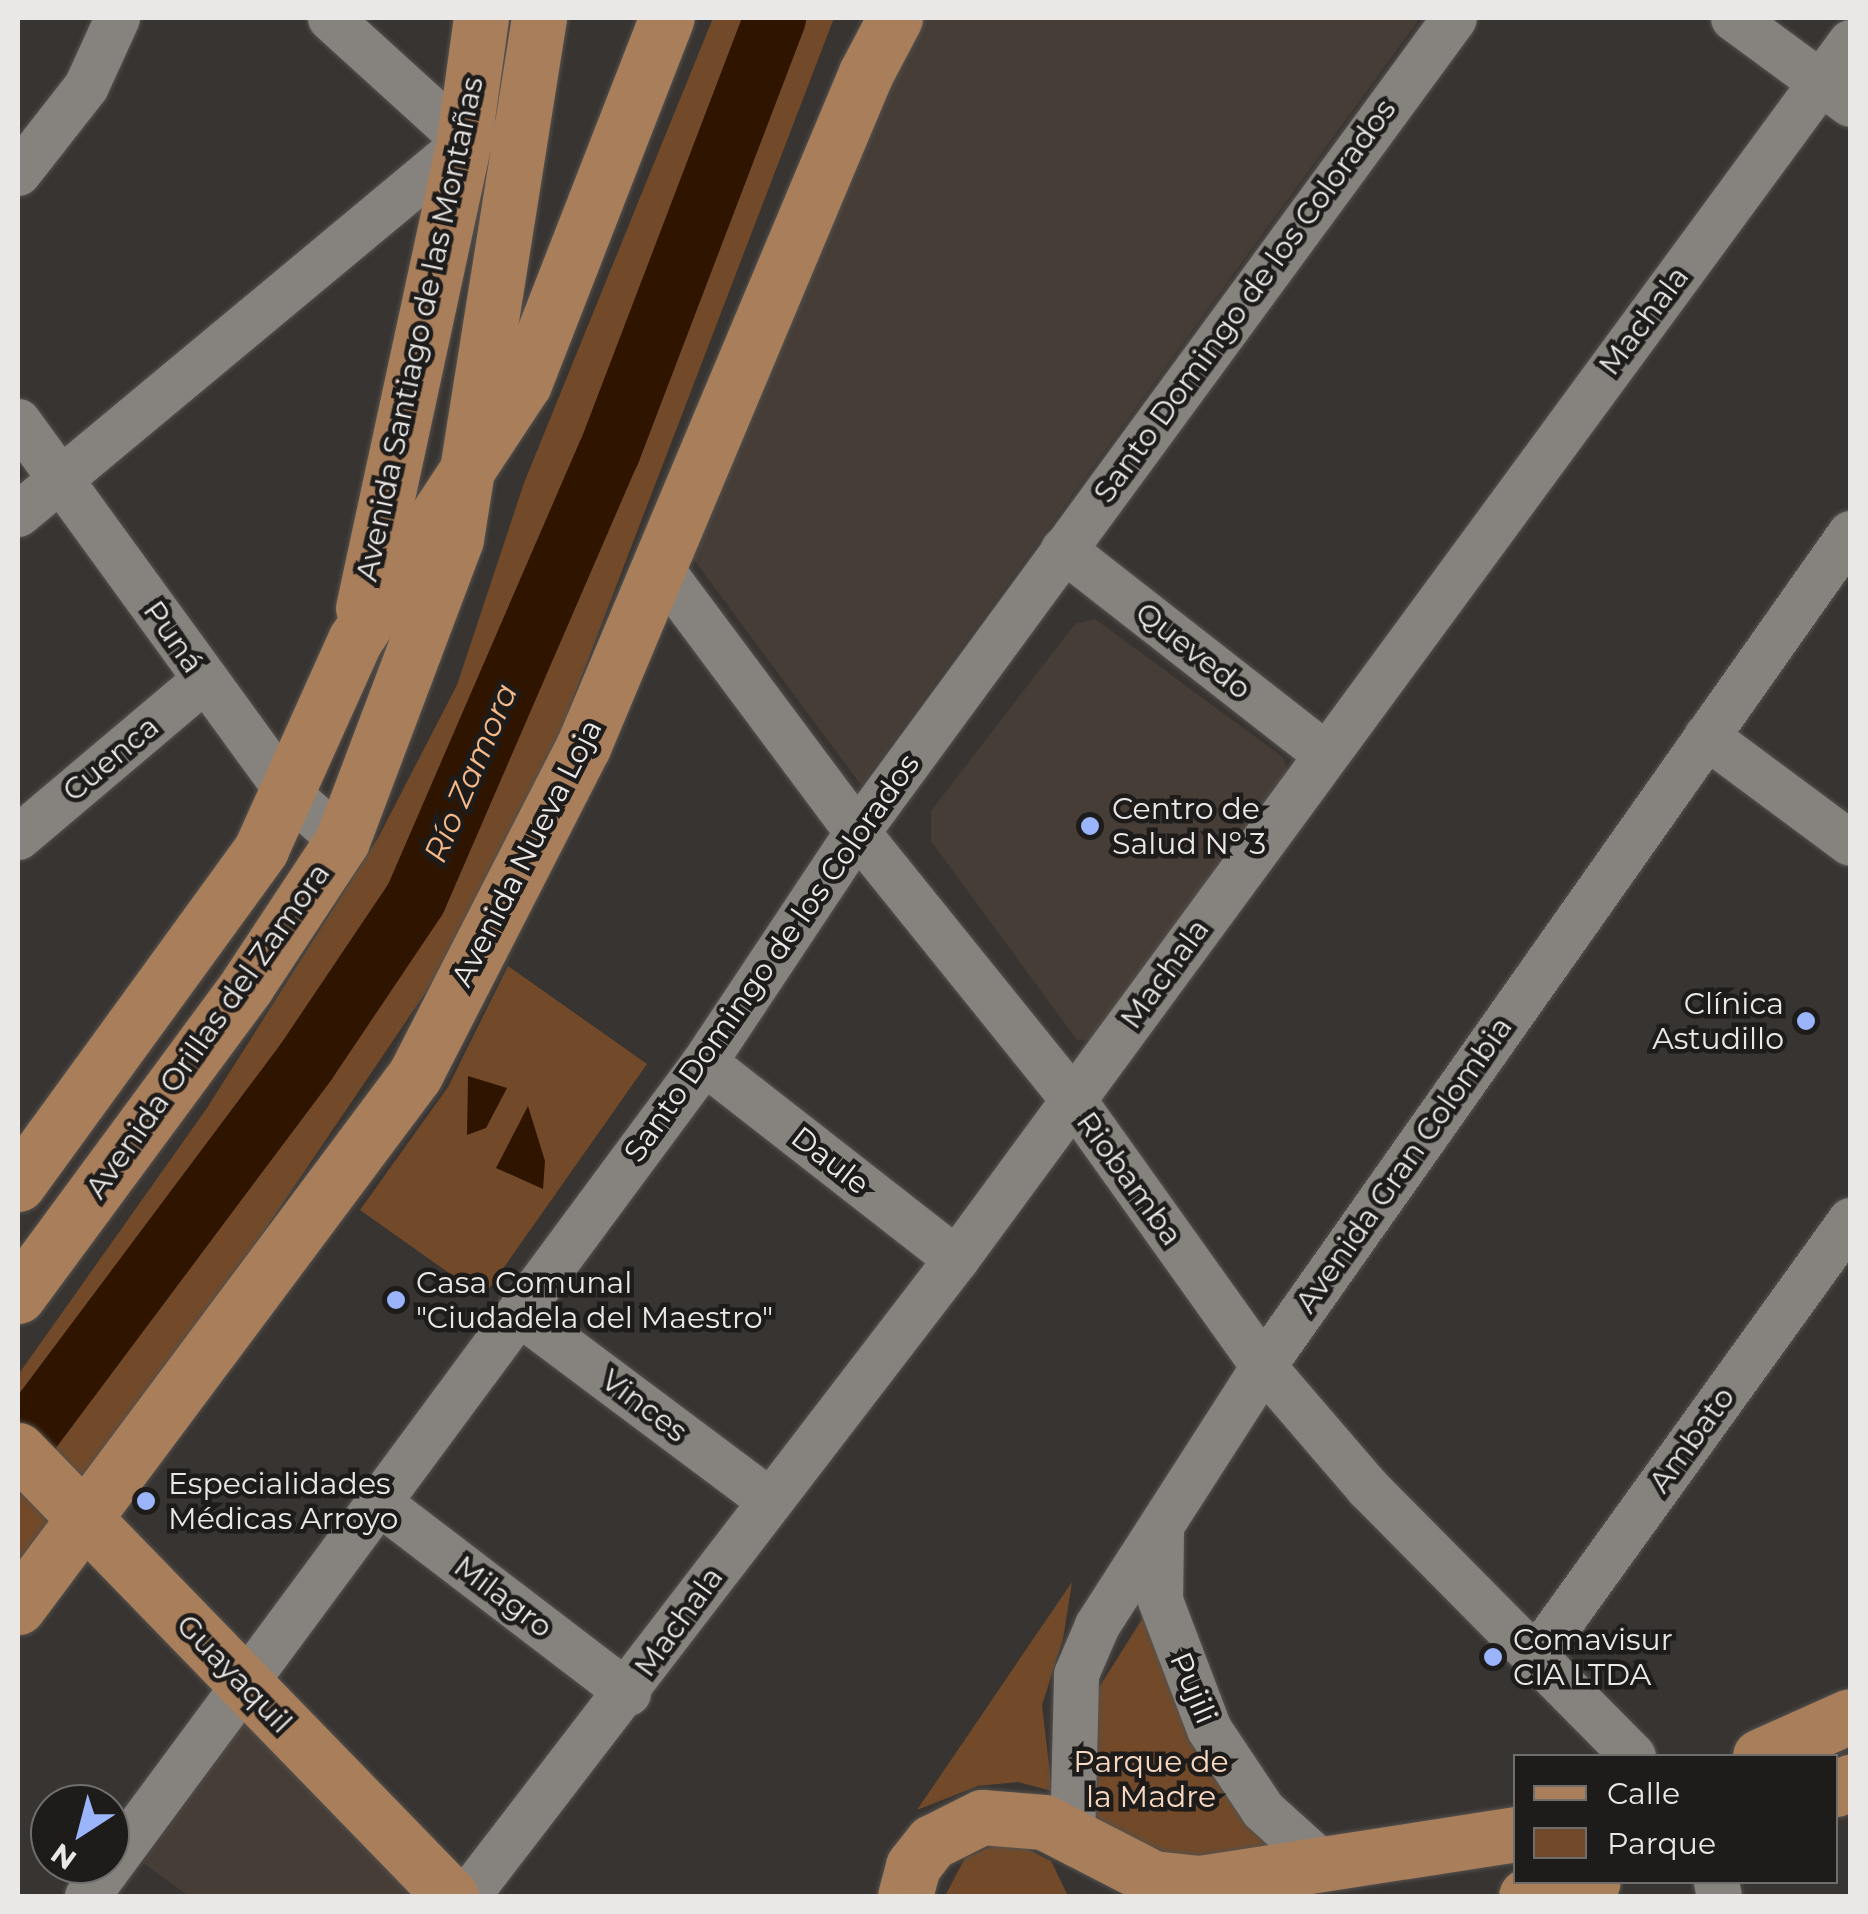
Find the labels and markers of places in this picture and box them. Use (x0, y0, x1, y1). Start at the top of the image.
place label: Centro de Salud Nº 3 (1112, 791, 1266, 862)
marker: Centro de Salud Nº 3 (1077, 813, 1103, 839)
place label: Clínica Astudillo (1652, 986, 1784, 1056)
marker: Clínica Astudillo (1793, 1008, 1819, 1034)
place label: Casa Comunal "Ciudadela del Maestro" (416, 1265, 773, 1336)
marker: Casa Comunal "Ciudadela del Maestro" (385, 1289, 407, 1311)
place label: Especialidades Médicas Arroyo (168, 1466, 398, 1536)
marker: Especialidades Médicas Arroyo (133, 1488, 159, 1514)
place label: Comavisur CIA LTDA (1513, 1622, 1673, 1692)
marker: Comavisur CIA LTDA (1482, 1646, 1504, 1668)

